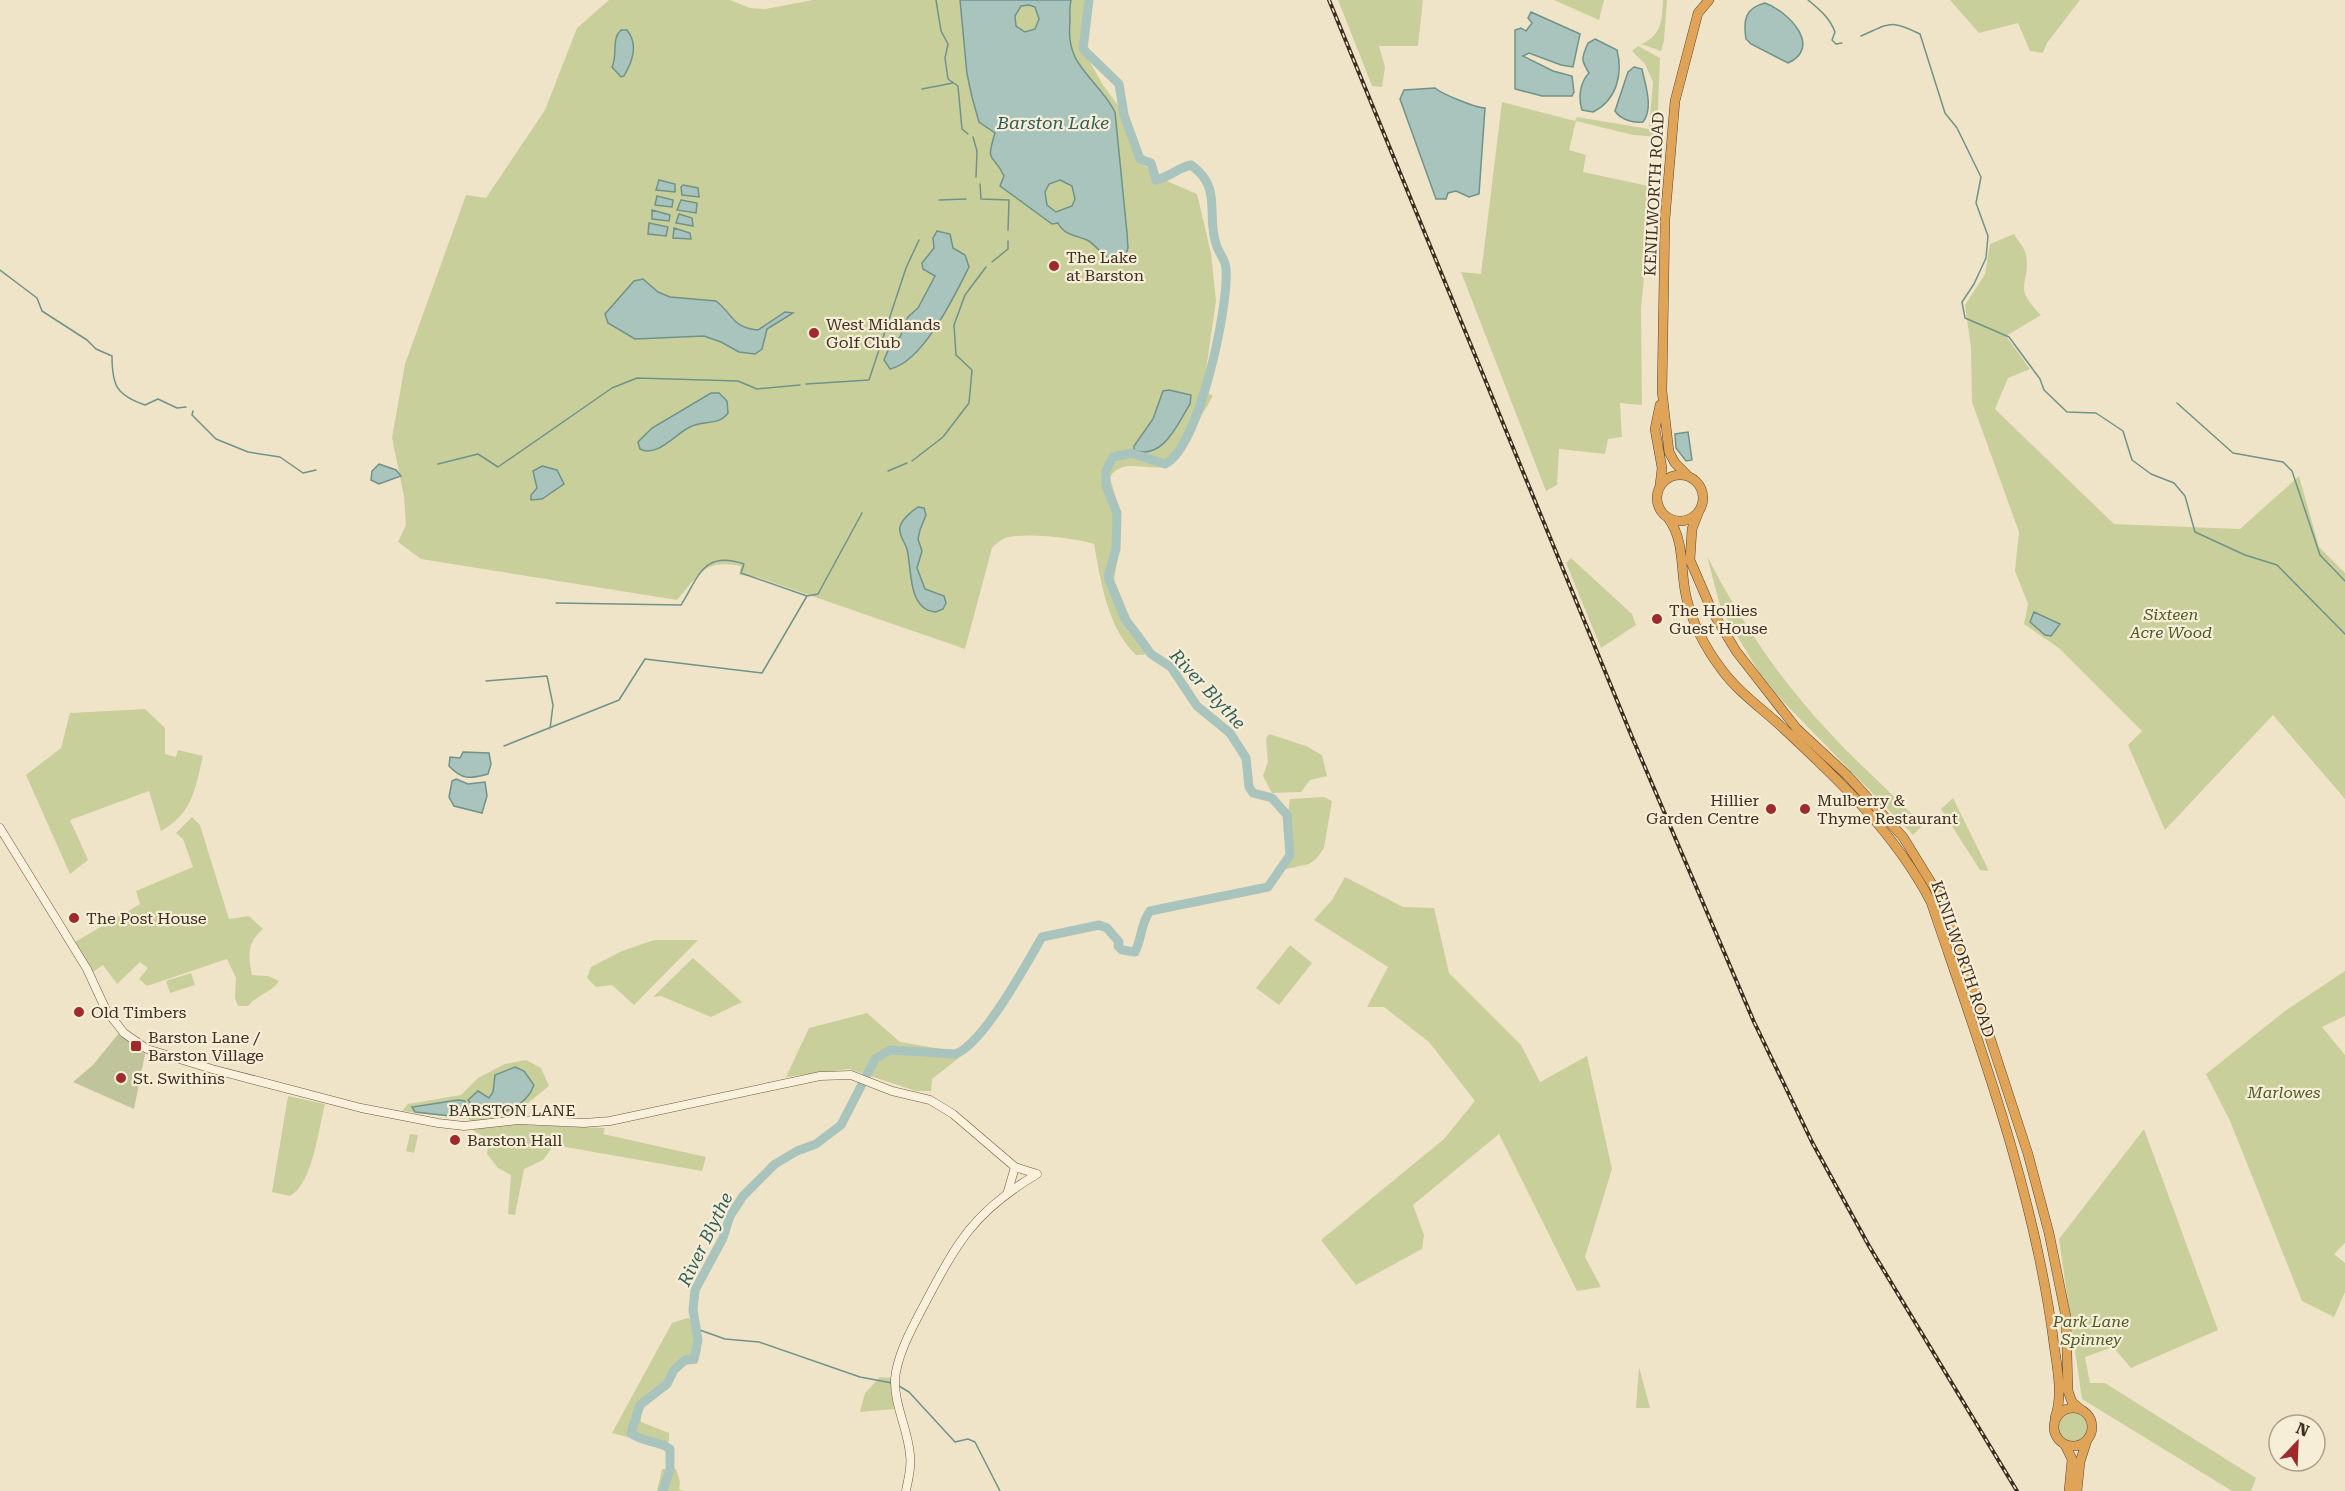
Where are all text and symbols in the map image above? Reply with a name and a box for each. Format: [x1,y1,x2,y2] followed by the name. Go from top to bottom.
[1640,111,1668,277] street label: KENILWORTH ROAD
[996,112,1109,133] water label: Barston Lake
[1066,248,1144,285] place label: The Lake at Barston
[1047,259,1061,273] marker: The Lake at Barston
[826,315,941,352] place label: West Midlands Golf Club
[807,326,821,340] marker: West Midlands Golf Club
[1669,601,1768,638] place label: The Hollies Guest House
[2129,605,2212,642] park label: Sixteen Acre Wood
[1650,612,1664,626] marker: The Hollies Guest House
[1165,644,1250,733] water label: River Blythe
[1646,791,1759,828] place label: Hillier Garden Centre
[1817,791,1958,828] place label: Mulberry & Thyme Restaurant
[1764,802,1778,816] marker: Hillier Garden Centre
[1798,802,1812,816] marker: Mulberry & Thyme Restaurant
[1927,878,1999,1040] street label: KENILWORTH ROAD
[86,909,207,928] place label: The Post House
[67,911,81,925] marker: The Post House
[91,1003,187,1022] place label: Old Timbers
[72,1005,86,1019] marker: Old Timbers
[148,1028,264,1065] place label: Barston Lane / Barston Village
[129,1039,143,1053] marker: Barston Lane / Barston Village
[133,1069,225,1088] place label: St. Swithins
[114,1071,128,1085] marker: St. Swithins
[2247,1083,2320,1102] park label: Marlowes
[449,1101,575,1120] street label: BARSTON LANE
[467,1131,562,1150] place label: Barston Hall
[448,1133,462,1147] marker: Barston Hall
[673,1189,737,1290] water label: River Blythe
[2052,1312,2129,1349] park label: Park Lane Spinney
[2267,1413,2327,1473] north arrow
[2293,1418,2312,1441] text: N

